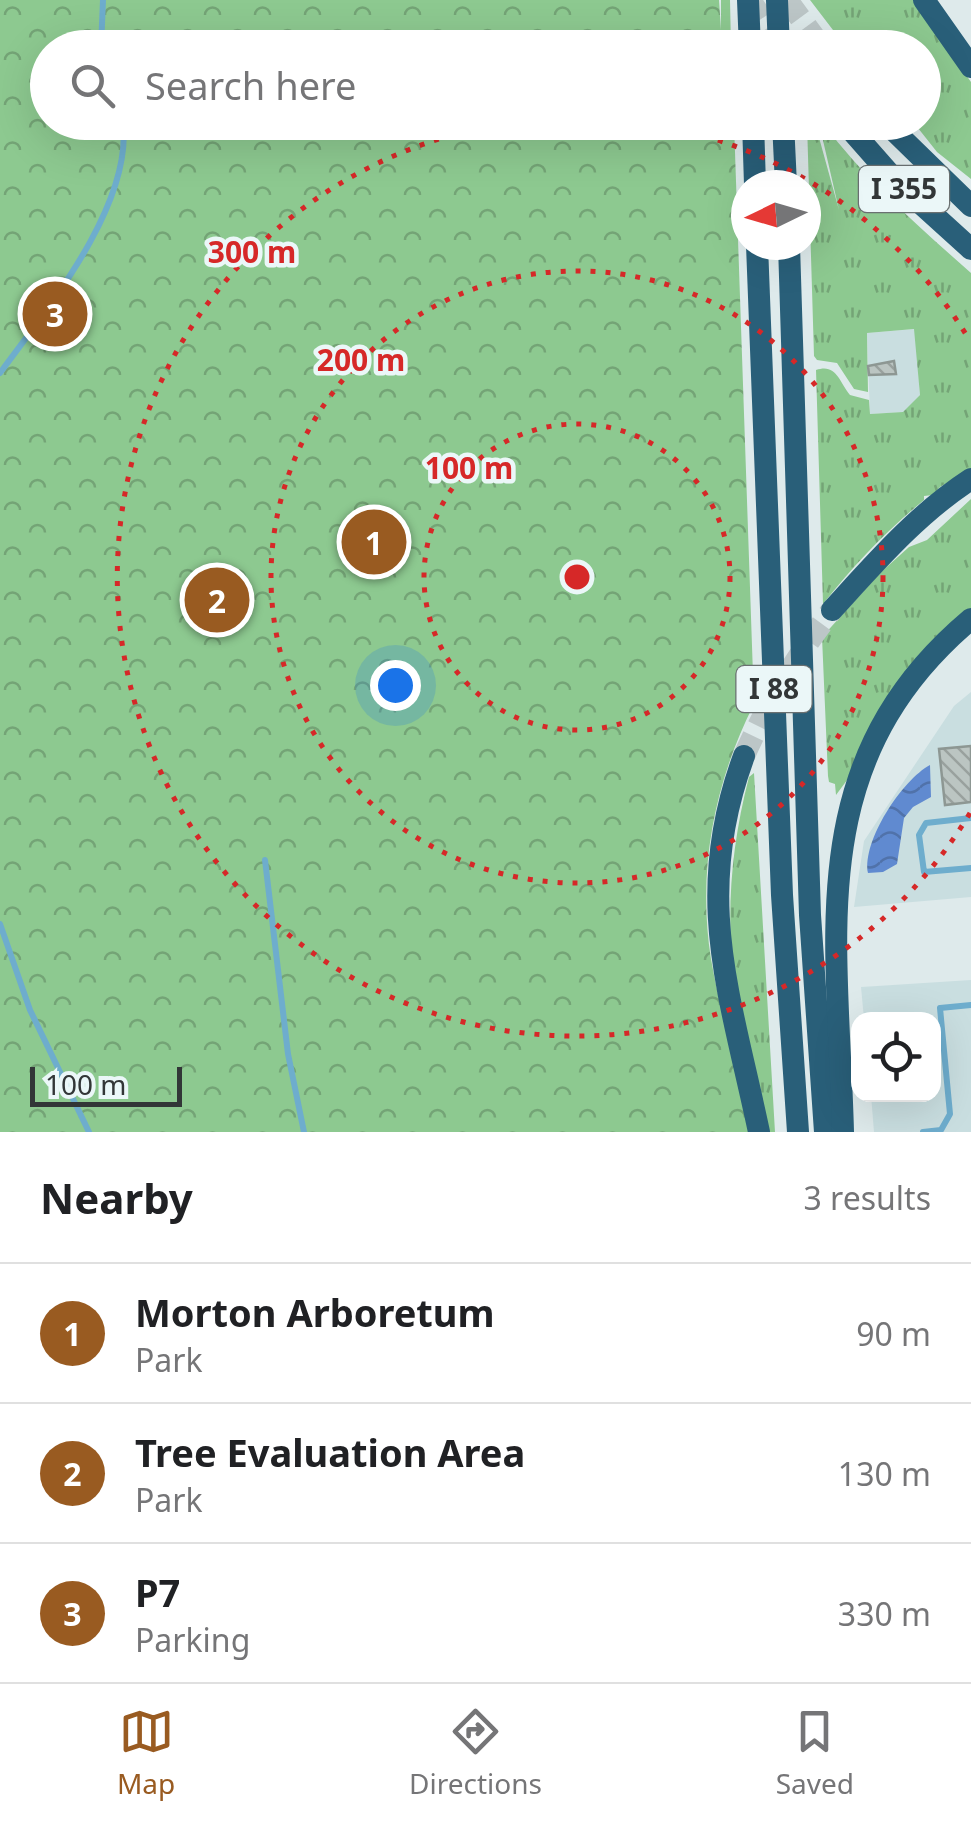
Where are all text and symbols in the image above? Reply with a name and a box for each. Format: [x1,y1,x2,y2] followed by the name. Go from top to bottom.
[30,30,941,140] search box
[65,58,120,113] icon: search
[145,59,356,111] text: Search here
[859,166,949,212] road number: I 355
[731,170,821,260] north arrow
[208,231,296,272] text: 300 m
[22,276,88,352] pin: 3
[317,339,405,380] text: 200 m
[425,447,513,488] text: 100 m
[342,504,406,580] pin: 1
[559,559,595,595] centre of rings
[184,562,250,638] pin: 2
[370,660,421,711] your location
[736,666,812,712] road number: I 88
[851,1012,941,1102] map controls
[851,1012,941,1102] button: locate
[30,1062,182,1106] scale bar
[45,1065,127,1103] text: 100 m
[40,1169,193,1226] text: Nearby
[804,1176,931,1219] text: 3 results
[135,1286,495,1338] text: Morton Arboretum
[63,1312,82,1355] text: 1
[856,1312,931,1355] text: 90 m
[135,1338,203,1381] text: Park
[135,1426,525,1478] text: Tree Evaluation Area
[63,1452,82,1495] text: 2
[838,1452,931,1495] text: 130 m
[135,1478,203,1521] text: Park
[135,1566,180,1618] text: P7
[63,1592,82,1635] text: 3
[838,1592,931,1635] text: 330 m
[135,1618,250,1661] text: Parking
[117,1704,175,1802] tab: Map
[409,1704,542,1802] tab: Directions
[776,1704,854,1802] tab: Saved

